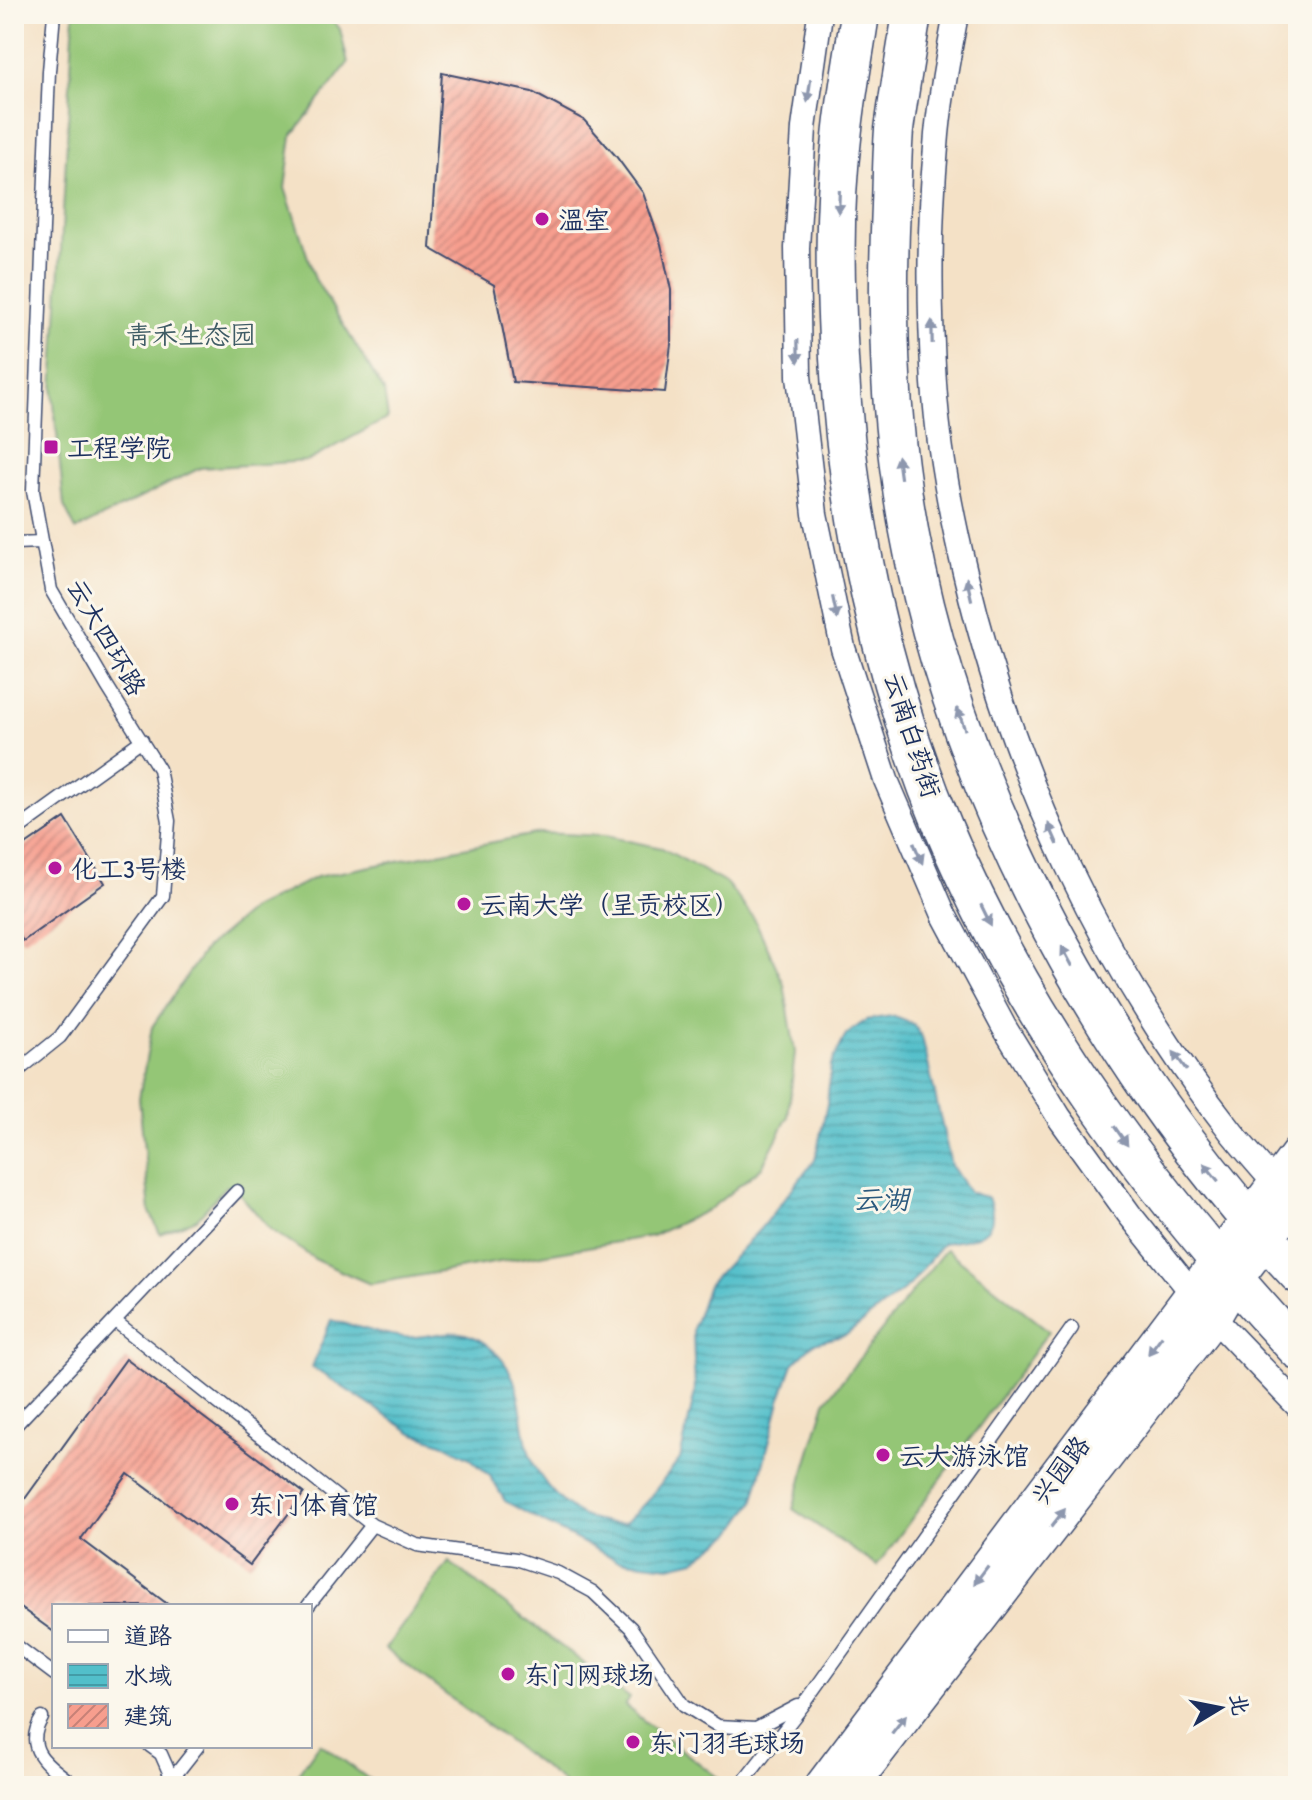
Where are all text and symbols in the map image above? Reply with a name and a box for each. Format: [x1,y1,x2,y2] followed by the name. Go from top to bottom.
[802,79,815,104] one-way arrow
[832,190,845,215] one-way arrow
[558,202,610,237] place label: 温室
[533,210,551,228] marker: 温室
[126,317,256,352] park label: 青禾生态园
[926,319,939,344] one-way arrow
[792,339,804,364] one-way arrow
[67,430,171,465] place label: 工程学院
[42,438,60,456] marker: 工程学院
[893,454,906,479] one-way arrow
[59,572,155,702] street label: 云大四环路
[962,576,975,601] one-way arrow
[829,595,842,620] one-way arrow
[876,668,950,802] street label: 云南白药街
[954,707,967,731] one-way arrow
[1047,822,1060,846] one-way arrow
[911,842,924,865] one-way arrow
[71,851,187,886] place label: 化工3号楼
[46,859,64,877] marker: 化工3号楼
[480,887,740,922] place label: 云南大学（呈贡校区）
[455,895,473,913] marker: 云南大学（呈贡校区）
[979,903,992,926] one-way arrow
[1060,945,1073,968] one-way arrow
[1173,1050,1188,1071] one-way arrow
[1113,1126,1128,1147] one-way arrow
[1203,1162,1220,1182] one-way arrow
[853,1180,912,1218] water label: 云湖
[1147,1335,1163,1355] one-way arrow
[1023,1428,1097,1512] street label: 兴园路
[899,1438,1029,1473] place label: 云大游泳馆
[874,1446,892,1464] marker: 云大游泳馆
[248,1487,378,1522] place label: 东门体育馆
[223,1495,241,1513] marker: 东门体育馆
[1049,1508,1066,1529] one-way arrow
[974,1565,990,1585] one-way arrow
[52,1604,312,1748] legend
[124,1619,172,1651] text: 道路
[524,1657,654,1692] place label: 东门网球场
[124,1659,172,1691] text: 水域
[499,1665,517,1683] marker: 东门网球场
[1180,1668,1260,1748] north arrow
[1223,1691,1256,1718] text: 北
[124,1699,172,1731] text: 建筑
[891,1714,907,1734] one-way arrow
[649,1725,805,1760] place label: 东门羽毛球场
[624,1733,642,1751] marker: 东门羽毛球场

